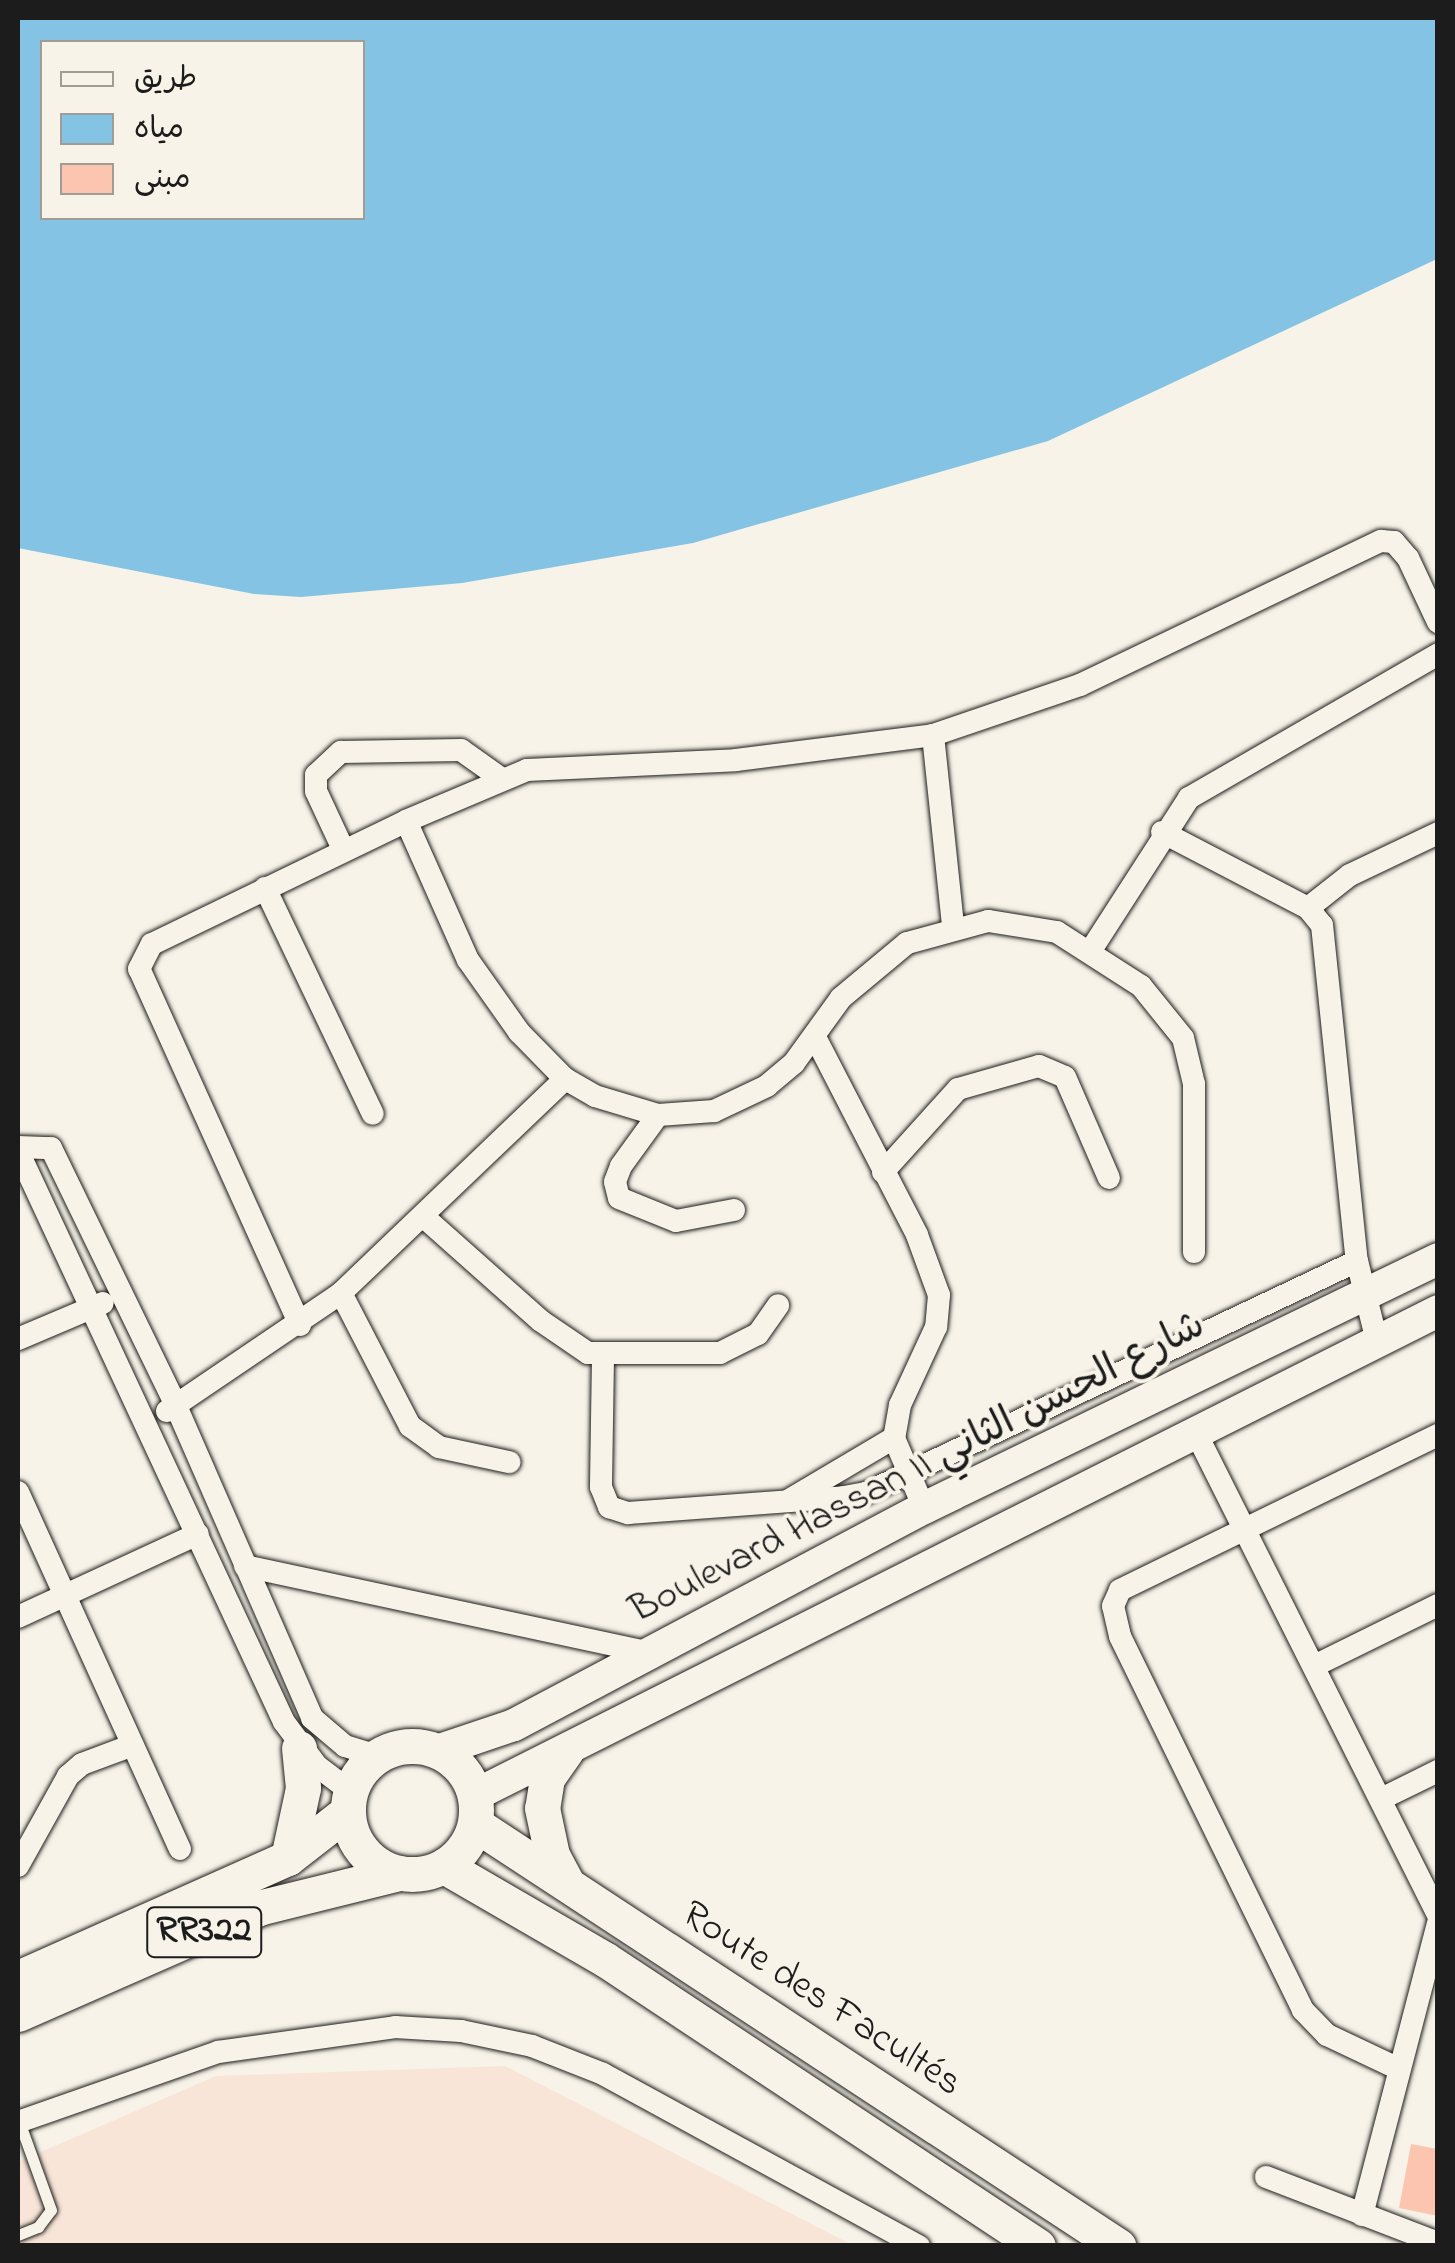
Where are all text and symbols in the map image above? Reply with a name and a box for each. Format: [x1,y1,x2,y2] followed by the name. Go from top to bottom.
[40,40,365,220] legend
[134,58,197,102] text: طريق
[134,108,184,152] text: مياه
[134,158,190,202] text: مبنى
[622,1303,1214,1635] street label: Boulevard Hassan II شارع الحسن الثاني
[672,1892,970,2108] street label: Route des Facultés
[144,1899,264,1965] road number: RR322

